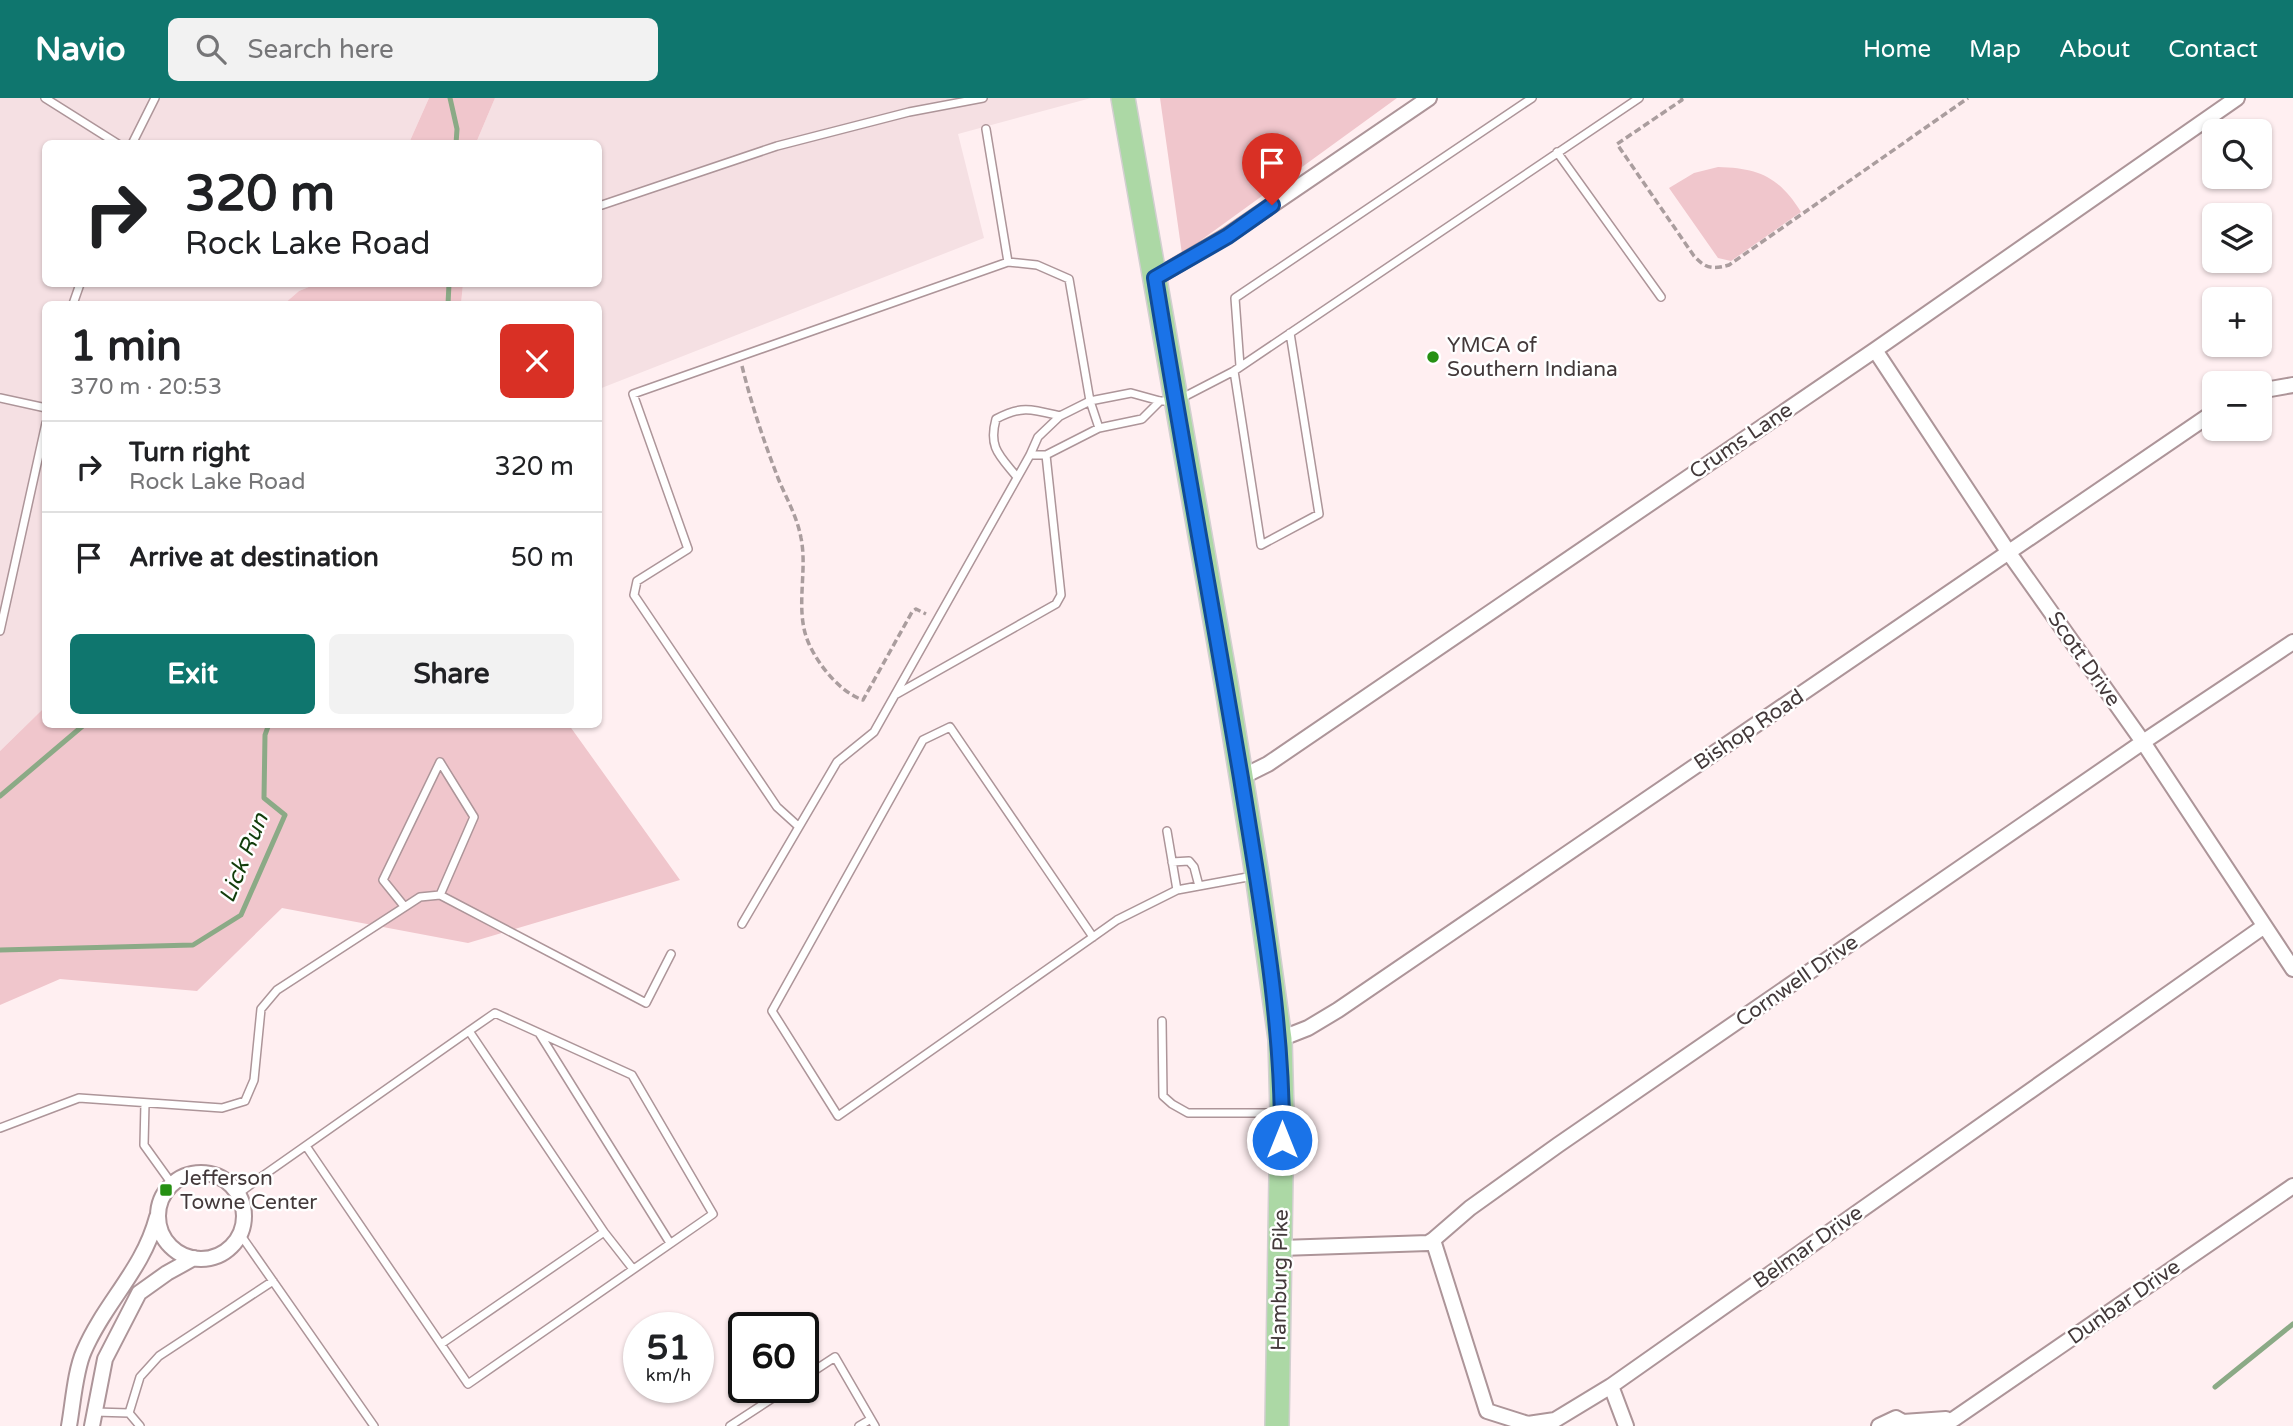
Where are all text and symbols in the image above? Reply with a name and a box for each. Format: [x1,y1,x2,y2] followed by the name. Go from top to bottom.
[168,18,658,81] search box
[35,30,126,69] text: Navio
[192,30,230,68] icon: search
[248,34,394,65] text: Search here
[1863,35,1931,64] text: Home
[1969,35,2021,64] text: Map
[2059,35,2130,64] text: About
[2168,35,2258,64] text: Contact
[2202,119,2272,441] map controls
[2202,119,2272,189] button: search
[1242,133,1302,205] pin
[1253,144,1291,182] icon: arrive
[185,165,335,224] text: 320 m
[70,168,161,259] icon: right
[2202,203,2272,273] button: layers
[185,225,430,263] text: Rock Lake Road
[2202,287,2272,357] button: +
[70,321,182,372] text: 1 min
[500,324,574,398] button: close
[1447,333,1618,382] place label: YMCA of Southern Indiana
[1425,349,1441,365] marker: YMCA of Southern Indiana
[2202,371,2272,441] button: −
[70,373,222,401] text: 370 m · 20:53
[1685,397,1797,485] street label: Crums Lane
[129,437,250,468] text: Turn right
[70,448,108,486] icon: right
[494,451,574,482] text: 320 m
[129,468,305,496] text: Rock Lake Road
[70,539,108,577] icon: arrive
[129,542,379,573] text: Arrive at destination
[511,542,574,573] text: 50 m
[2042,607,2126,711] street label: Scott Drive
[70,634,315,714] button: Exit
[329,634,574,714] button: Share
[1689,684,1809,776] street label: Bishop Road
[213,808,275,907] water label: Lick Run
[1731,929,1863,1032] street label: Cornwell Drive
[1245,1103,1319,1177] position arrow
[180,1166,317,1215] place label: Jefferson Towne Center
[158,1182,174,1198] marker: Jefferson Towne Center
[1748,1200,1868,1294] street label: Belmar Drive
[1266,1209,1294,1351] street label: Hamburg Pike
[2063,1254,2185,1350] street label: Dunbar Drive
[728,1312,819,1403] speed limit sign: 60
[647,1327,690,1369] text: 51
[646,1364,691,1386] text: km/h

